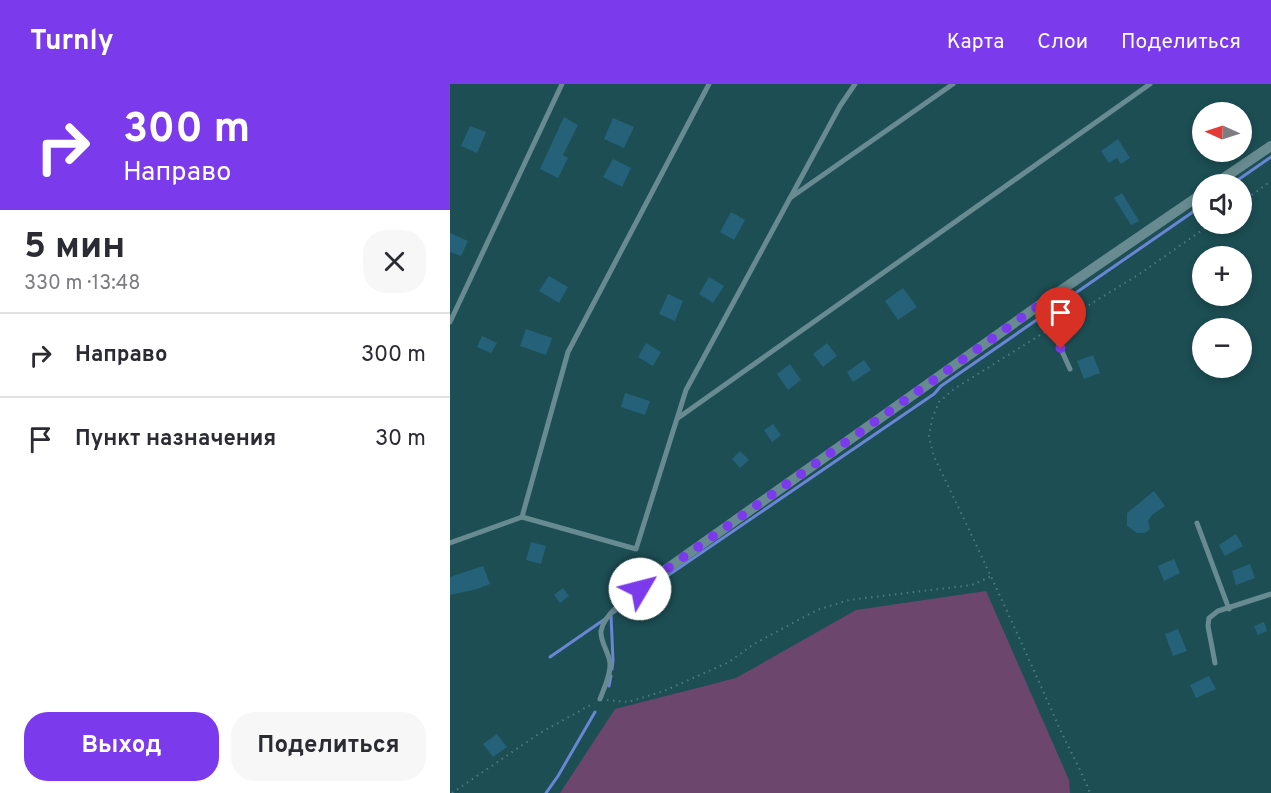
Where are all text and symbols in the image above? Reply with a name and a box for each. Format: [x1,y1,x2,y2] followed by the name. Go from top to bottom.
[30,24,114,60] text: Turnly
[947,29,1004,56] text: Карта
[1037,29,1088,56] text: Слои
[1121,29,1241,56] text: Поделиться
[1192,102,1252,162] north arrow
[1192,102,1252,378] map controls
[123,104,250,157] text: 300 m
[24,108,102,186] icon: right
[123,156,231,190] text: Направо
[1192,174,1252,234] button: sound
[24,225,125,271] text: 5 мин
[363,230,426,293] button: close
[1192,246,1252,306] button: +
[24,271,140,297] text: 330 m · 13:48
[1035,287,1086,349] pin
[1044,296,1077,329] icon: arrive
[1192,318,1252,378] button: −
[24,339,57,372] icon: right
[75,342,167,369] text: Направо
[361,342,426,369] text: 300 m
[24,423,57,456] icon: arrive
[75,426,276,453] text: Пункт назначения
[375,426,426,453] text: 30 m
[608,557,672,621] position arrow
[24,712,219,781] button: Выход
[231,712,426,781] button: Поделиться

